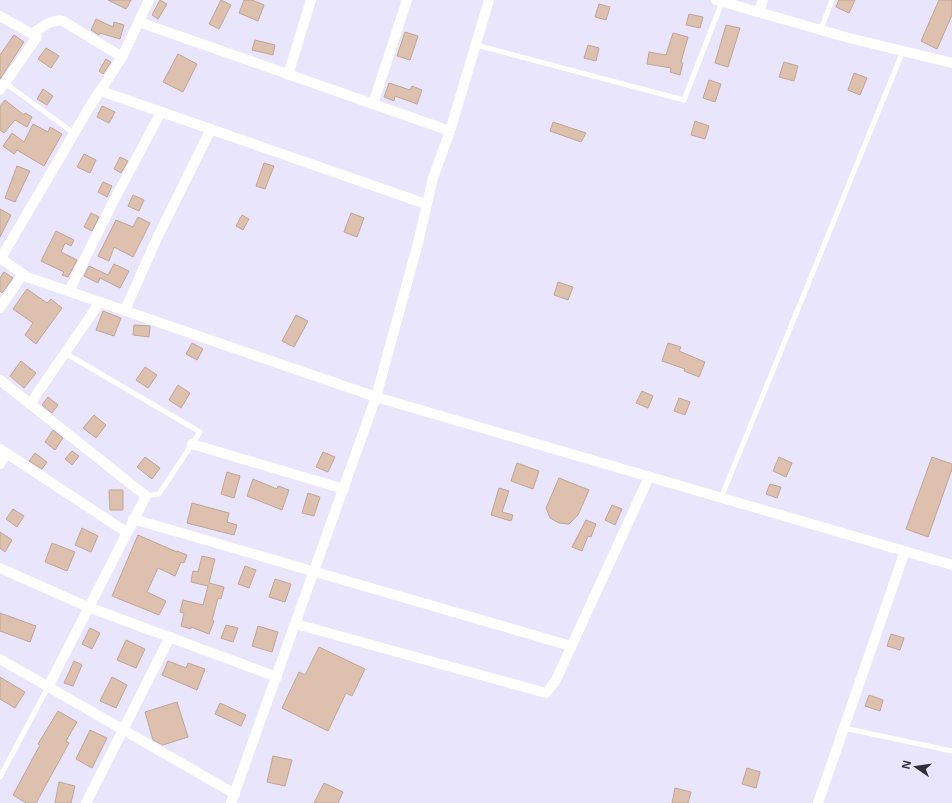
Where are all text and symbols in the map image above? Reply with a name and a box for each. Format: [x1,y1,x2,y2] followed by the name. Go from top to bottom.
[896,747,936,787] north arrow
[897,759,914,771] text: N

